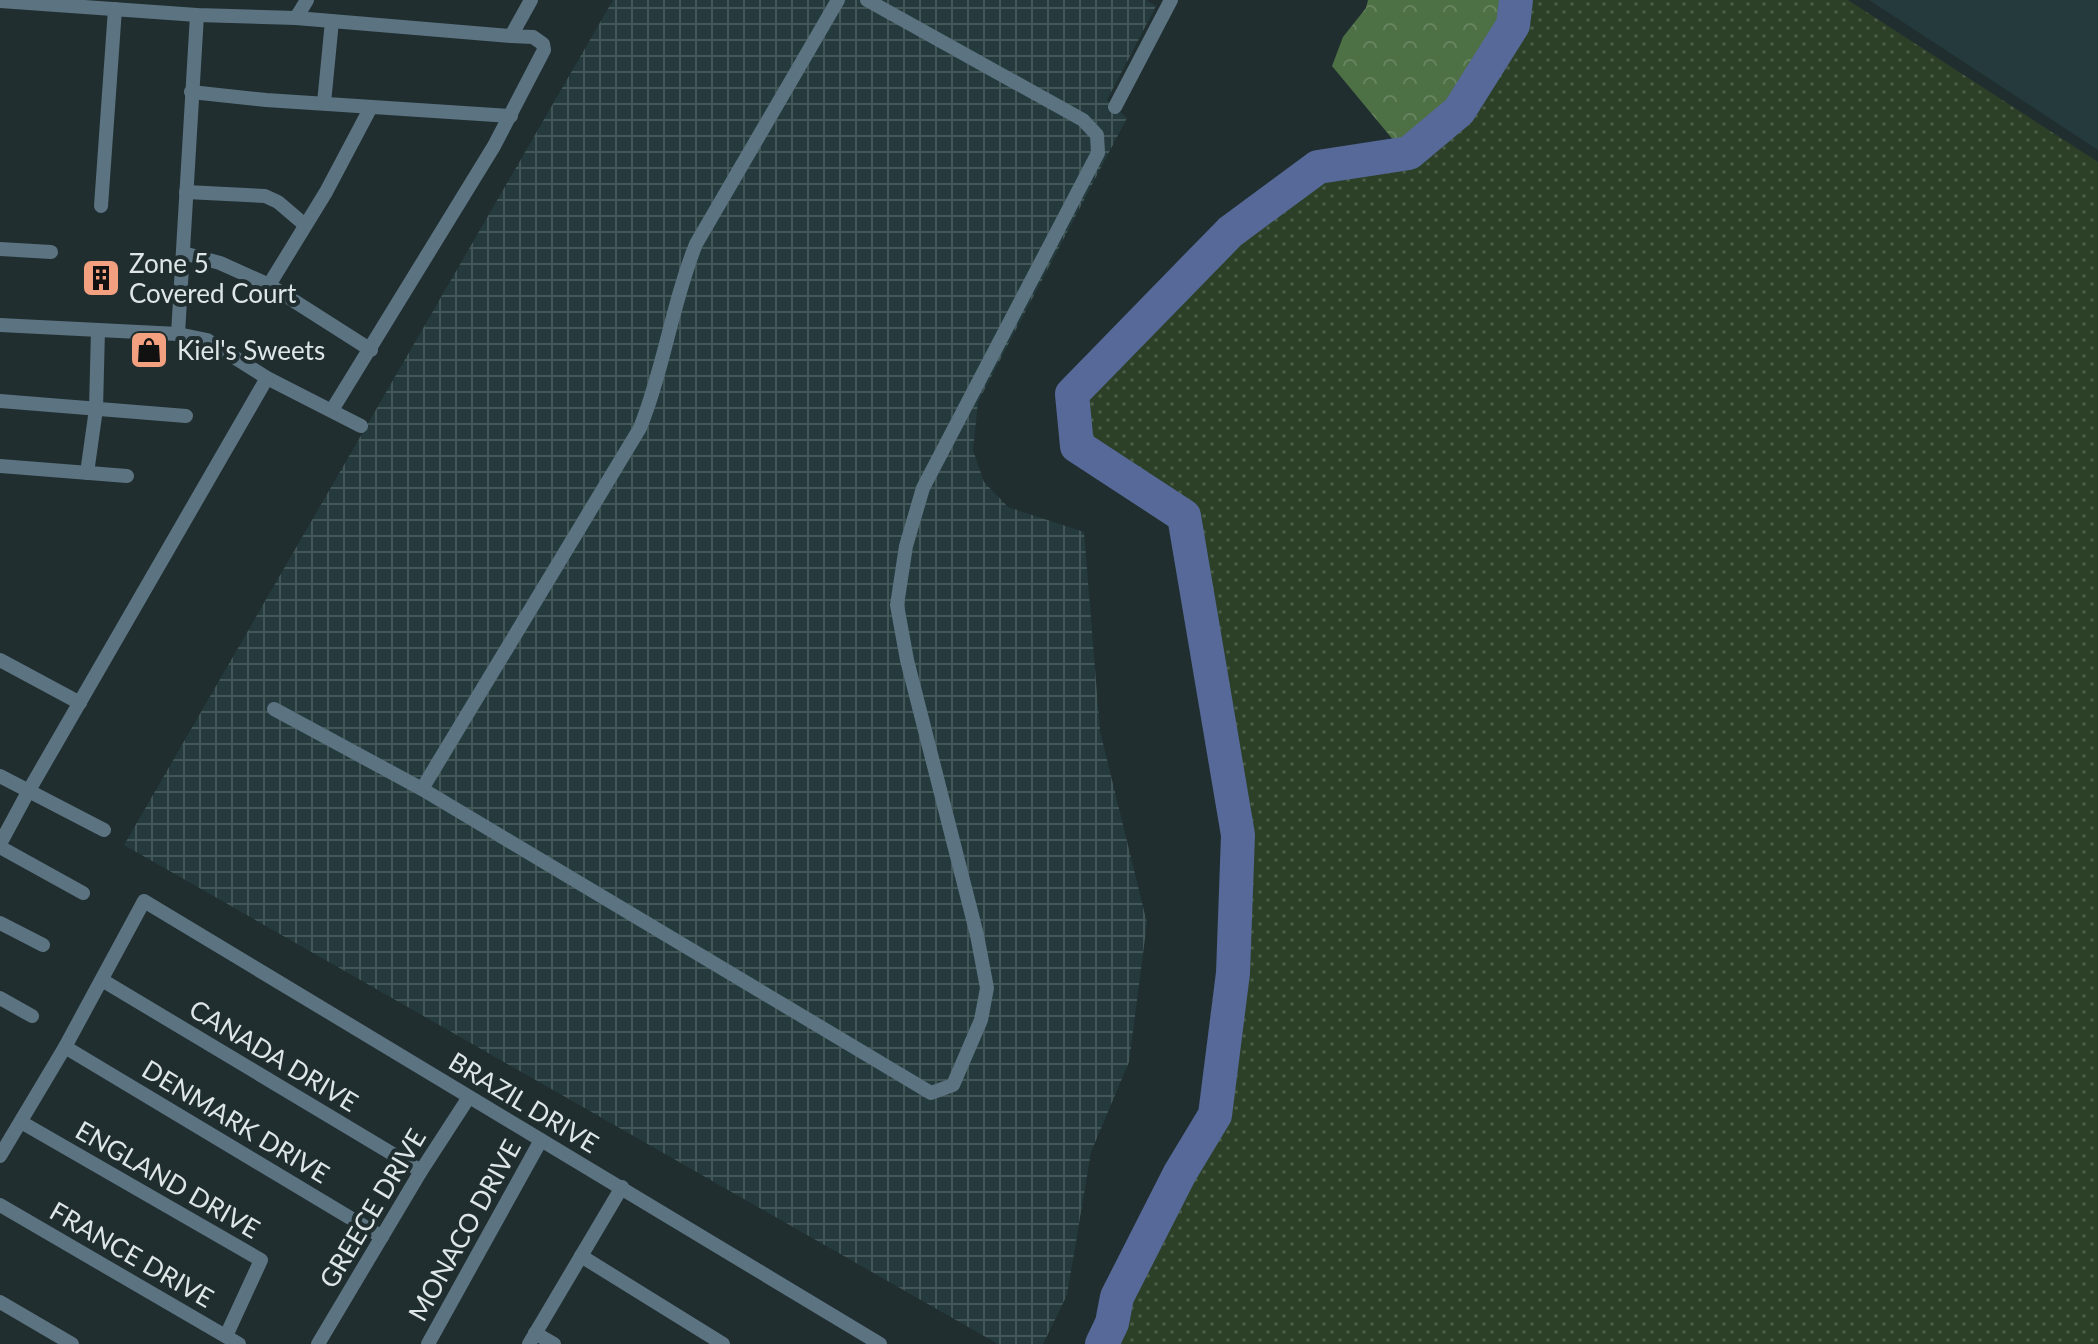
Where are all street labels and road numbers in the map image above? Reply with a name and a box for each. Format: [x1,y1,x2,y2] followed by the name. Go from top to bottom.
[184,992,364,1118] street label: CANADA DRIVE
[443,1045,605,1159] street label: BRAZIL DRIVE
[137,1053,335,1189] street label: DENMARK DRIVE
[70,1113,266,1245] street label: ENGLAND DRIVE
[312,1123,432,1293] street label: GREECE DRIVE
[401,1134,527,1326] street label: MONACO DRIVE
[45,1194,219,1314] street label: FRANCE DRIVE

